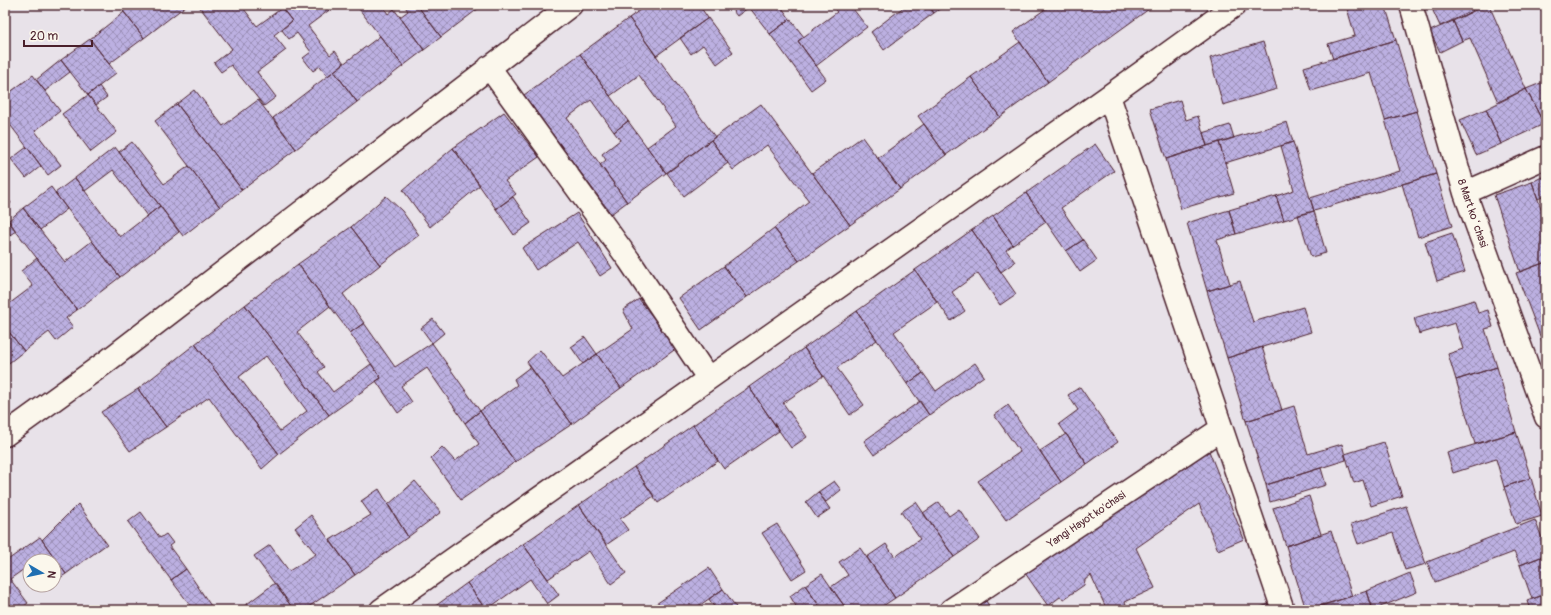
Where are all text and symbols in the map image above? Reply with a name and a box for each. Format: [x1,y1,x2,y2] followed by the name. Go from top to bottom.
[24,22,92,48] scale bar
[30,29,59,44] text: 20 m
[1455,177,1490,249] street label: 8 Mart koʻchasi
[1044,488,1128,551] street label: Yangi Hayot ko'chasi
[22,553,62,593] north arrow
[44,570,58,580] text: N

